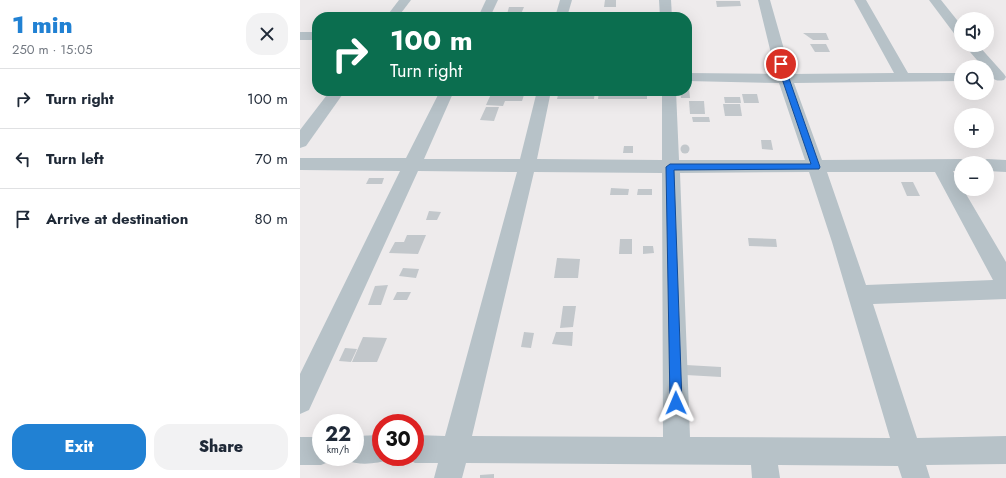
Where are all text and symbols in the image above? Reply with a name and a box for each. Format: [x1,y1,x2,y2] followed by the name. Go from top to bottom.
[12,7,73,42] text: 1 min
[954,12,994,196] map controls
[954,12,994,52] button: sound
[246,13,288,55] button: close
[390,20,473,61] text: 100 m
[324,28,376,80] icon: right
[12,40,92,59] text: 250 m · 15:05
[764,47,798,81] pin
[770,53,792,75] icon: arrive
[390,58,462,84] text: Turn right
[954,60,994,100] button: search
[12,88,34,110] icon: right
[46,88,114,110] text: Turn right
[247,88,288,110] text: 100 m
[954,108,994,148] button: +
[12,148,34,170] icon: left
[46,148,104,170] text: Turn left
[255,148,288,170] text: 70 m
[954,156,994,196] button: −
[12,208,34,230] icon: arrive
[46,208,188,230] text: Arrive at destination
[255,208,288,230] text: 80 m
[655,382,697,424] position arrow
[372,414,424,466] speed limit sign: 30
[325,420,351,449] text: 22
[12,424,146,470] button: Exit
[154,424,288,470] button: Share
[327,442,349,457] text: km/h

